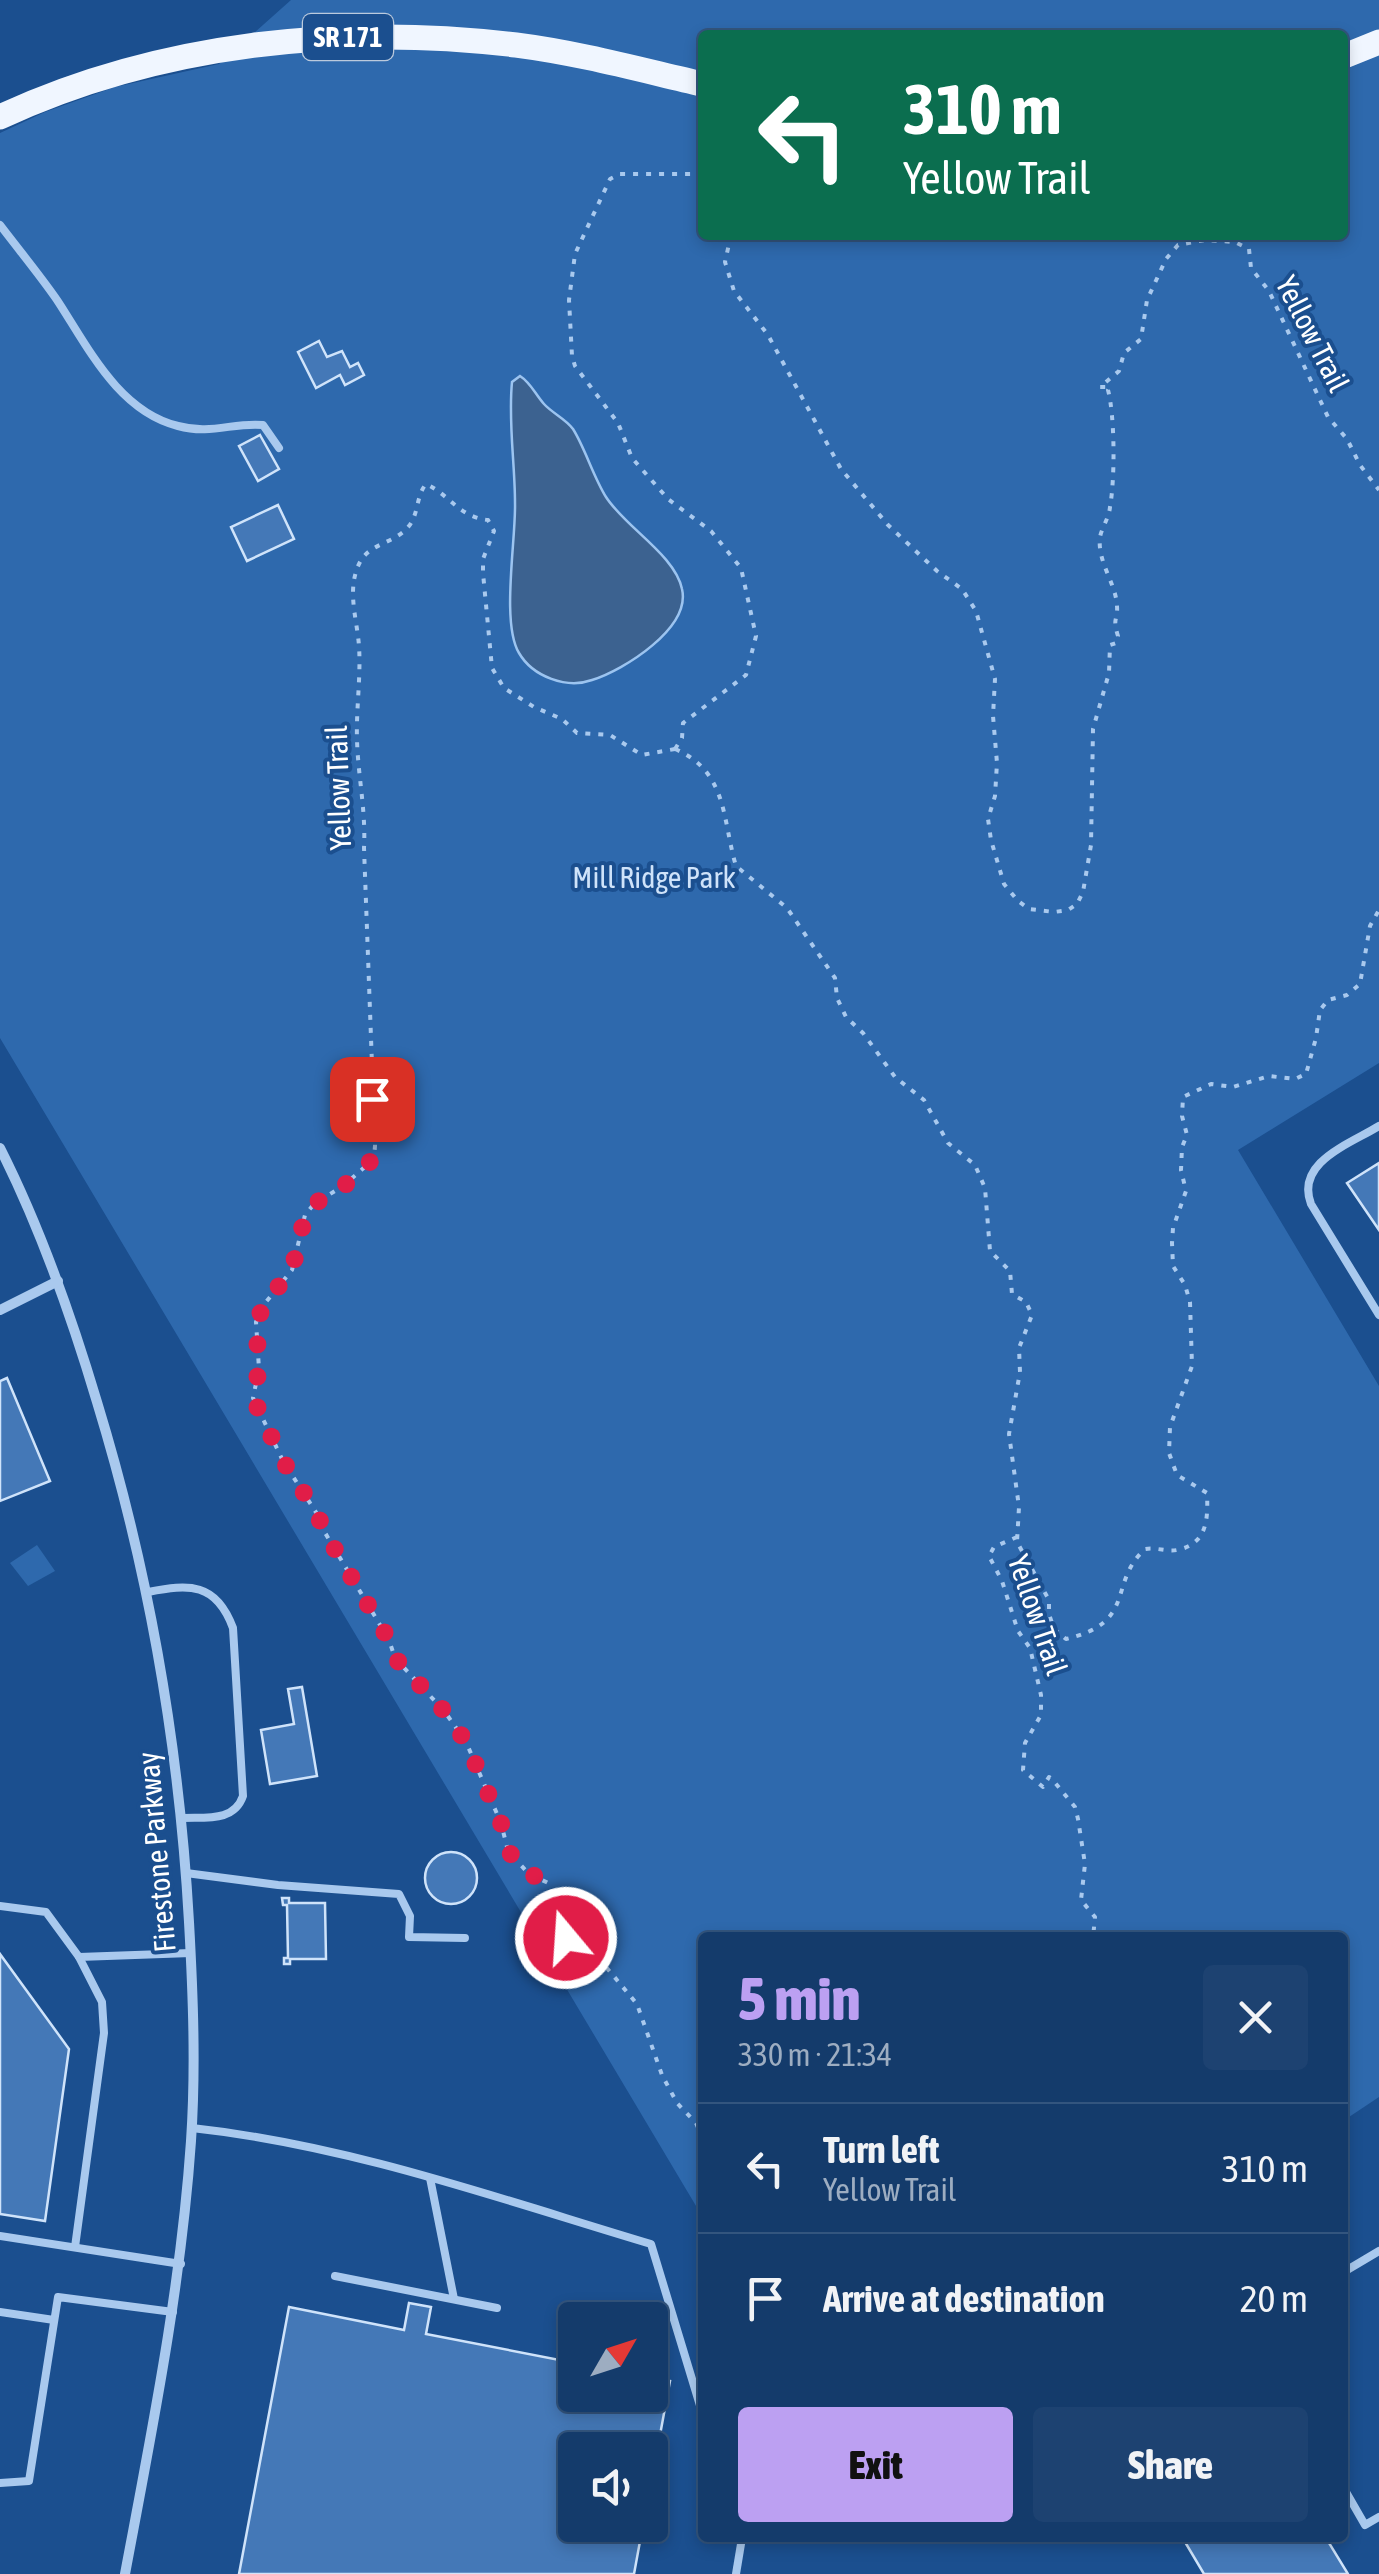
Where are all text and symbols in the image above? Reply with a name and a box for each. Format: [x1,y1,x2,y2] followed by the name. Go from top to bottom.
[303,14,393,60] road number: SR 171
[903,69,1062,149] text: 310 m
[738,70,868,200] icon: left
[903,152,1091,204] text: Yellow Trail
[1269,270,1356,397] street label: Yellow Trail
[319,725,357,851] street label: Yellow Trail
[572,860,736,894] park label: Mill Ridge Park
[330,1057,415,1142] pin
[345,1072,400,1127] icon: arrive
[1002,1550,1074,1679] street label: Yellow Trail
[130,1751,182,1954] street label: Firestone Parkway
[514,1886,618,1990] position arrow
[738,1964,861,2033] text: 5 min
[1203,1965,1308,2070] button: close
[738,2036,892,2073] text: 330 m · 21:34
[823,2128,939,2171] text: Turn left
[738,2141,793,2196] icon: left
[1222,2147,1308,2190] text: 310 m
[823,2171,956,2208] text: Yellow Trail
[738,2271,793,2326] icon: arrive
[823,2277,1105,2320] text: Arrive at destination
[1240,2277,1308,2320] text: 20 m
[558,2302,668,2412] north arrow
[558,2302,668,2542] map controls
[738,2407,1013,2522] button: Exit
[1033,2407,1308,2522] button: Share
[558,2432,668,2542] button: sound

